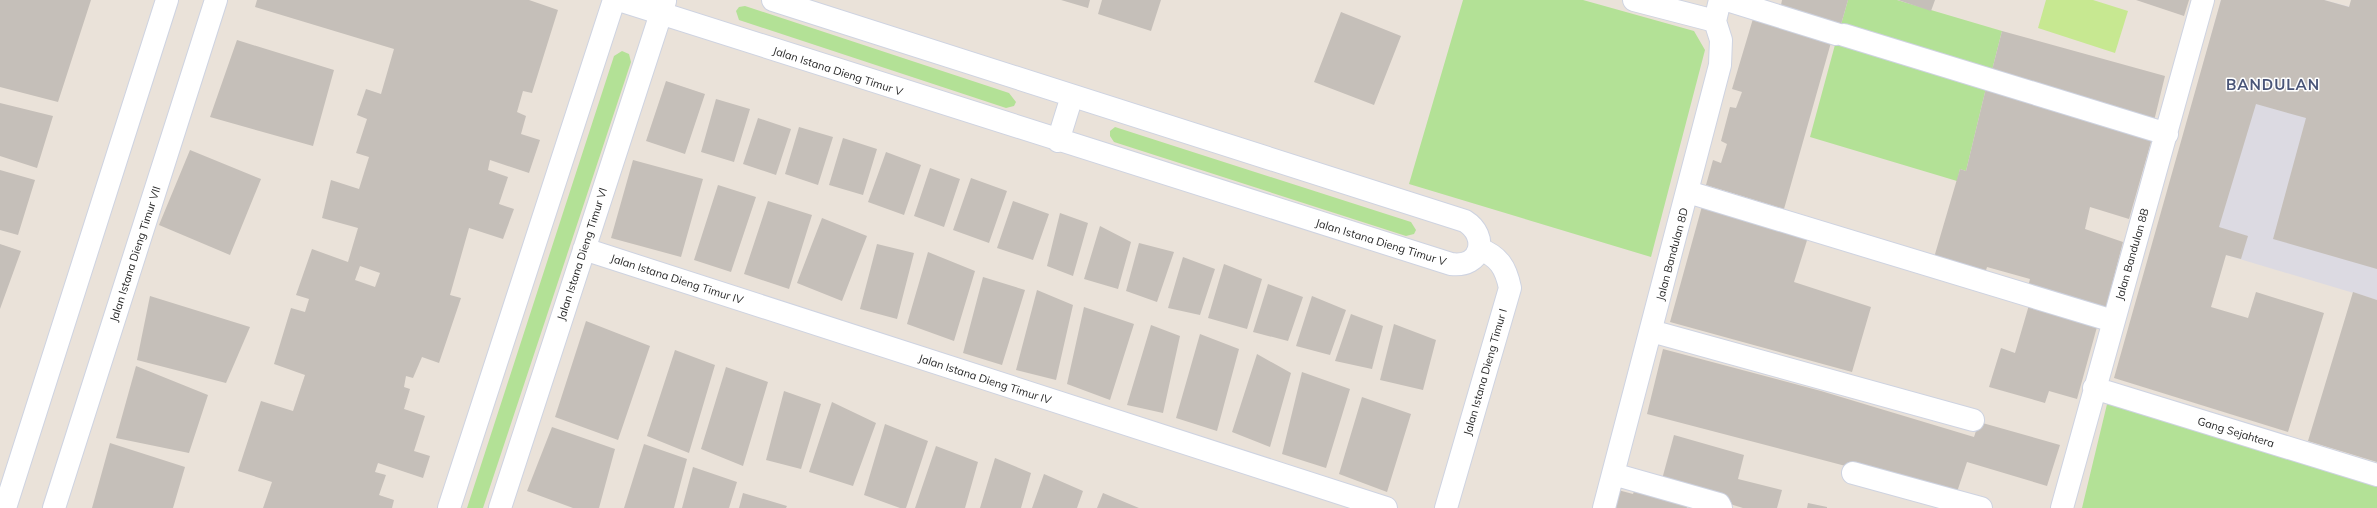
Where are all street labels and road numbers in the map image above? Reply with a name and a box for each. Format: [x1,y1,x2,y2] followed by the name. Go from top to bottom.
[771,43,905,99] street label: Jalan Istana Dieng Timur V
[106,184,164,324] street label: Jalan Istana Dieng Timur VII
[554,186,610,322] street label: Jalan Istana Dieng Timur VI
[1653,206,1691,302] street label: Jalan Bandulan 8D
[2112,206,2152,302] street label: Jalan Bandulan 8B
[1314,215,1448,269] street label: Jalan Istana Dieng Timur V
[609,251,745,307] street label: Jalan Istana Dieng Timur IV
[1460,307,1510,437] street label: Jalan Istana Dieng Timur I
[917,351,1053,407] street label: Jalan Istana Dieng Timur IV
[2196,414,2276,450] street label: Gang Sejahtera

